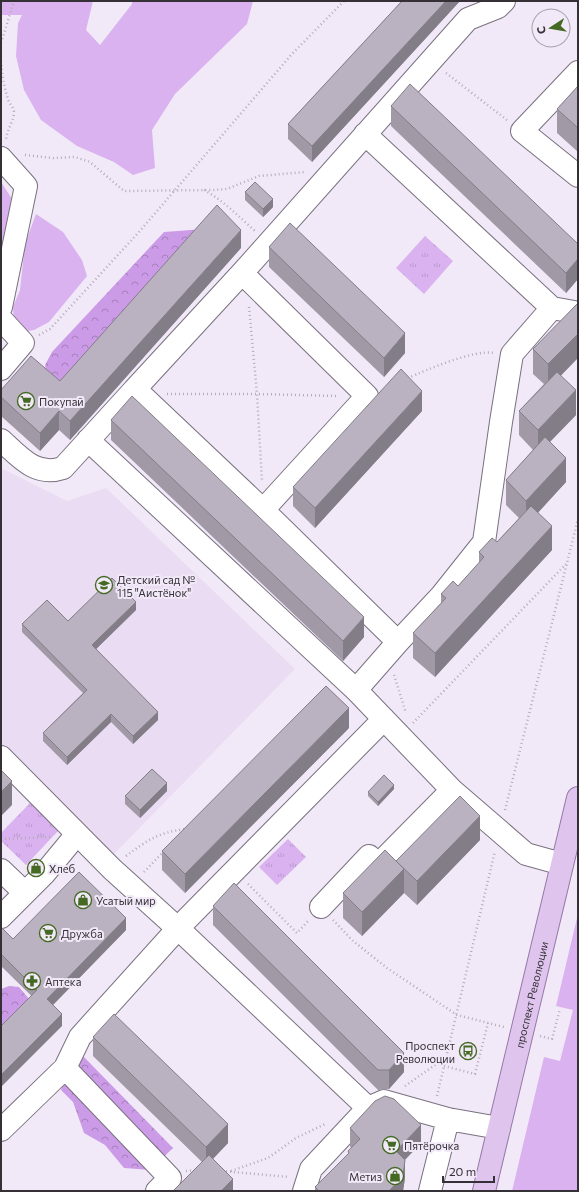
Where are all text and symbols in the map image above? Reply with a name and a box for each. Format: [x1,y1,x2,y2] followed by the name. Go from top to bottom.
[531,8,571,48] north arrow
[533,25,548,35] text: С
[16,391,36,411] supermarket icon: Покупай
[39,395,84,408] place label: Покупай
[117,573,195,599] place label: Детский сад № 115 "Аистёнок"
[94,575,114,595] school or university icon: Детский сад № 115 "Аистёнок"
[26,858,46,878] shop icon: Хлеб
[49,862,76,875] place label: Хлеб
[73,890,93,910] shop icon: Усатый мир
[96,894,156,907] place label: Усатый мир
[38,923,58,943] supermarket icon: Дружба
[61,927,103,940] place label: Дружба
[512,940,550,1049] street label: проспект Революции
[22,971,42,991] pharmacy icon: Аптека
[45,975,81,988] place label: Аптека
[396,1039,455,1065] place label: Проспект Революции
[458,1041,478,1061] bus stop icon: Проспект Революции
[381,1135,401,1155] supermarket icon: Пятёрочка
[404,1139,459,1152] place label: Пятёрочка
[443,1158,494,1184] scale bar
[449,1164,476,1178] text: 20 m
[385,1166,405,1186] shop icon: Метиз
[349,1170,382,1183] place label: Метиз

